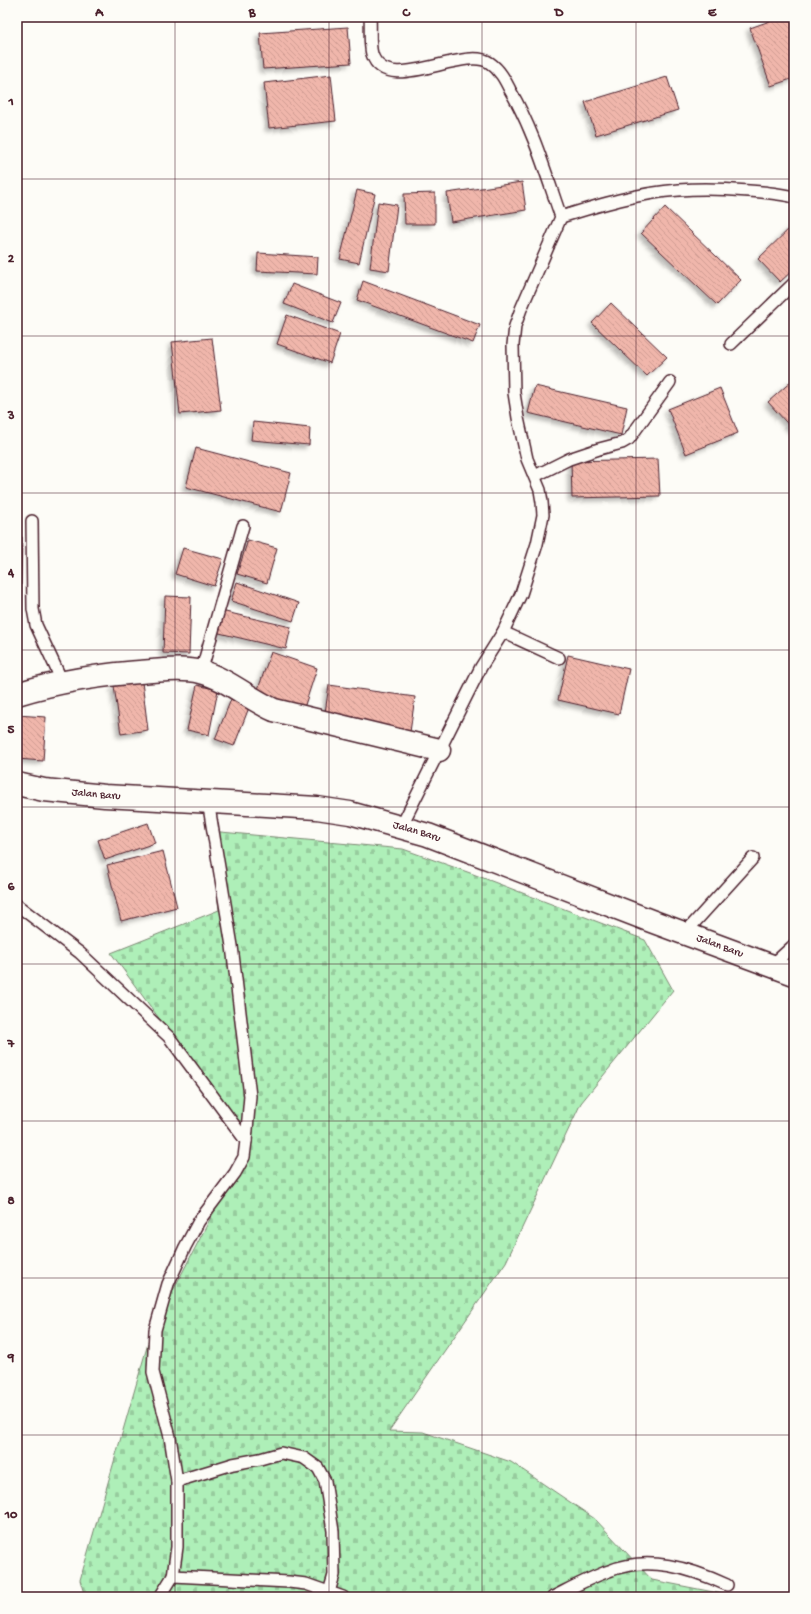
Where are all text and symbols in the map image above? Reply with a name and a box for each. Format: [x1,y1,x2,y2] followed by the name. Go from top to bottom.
[94,6,104,21] text: A
[248,6,257,21] text: B
[401,6,411,21] text: C
[554,6,564,21] text: D
[708,6,717,21] text: E
[7,95,14,110] text: 1
[8,252,15,267] text: 2
[7,409,15,424] text: 3
[7,566,15,581] text: 4
[8,723,15,738] text: 5
[71,787,121,803] street label: Jalan Baru
[391,819,442,845] street label: Jalan Baru
[8,880,15,895] text: 6
[695,932,745,961] street label: Jalan Baru
[7,1037,16,1052] text: 7
[7,1194,15,1209] text: 8
[7,1351,15,1366] text: 9
[4,1508,18,1523] text: 10

